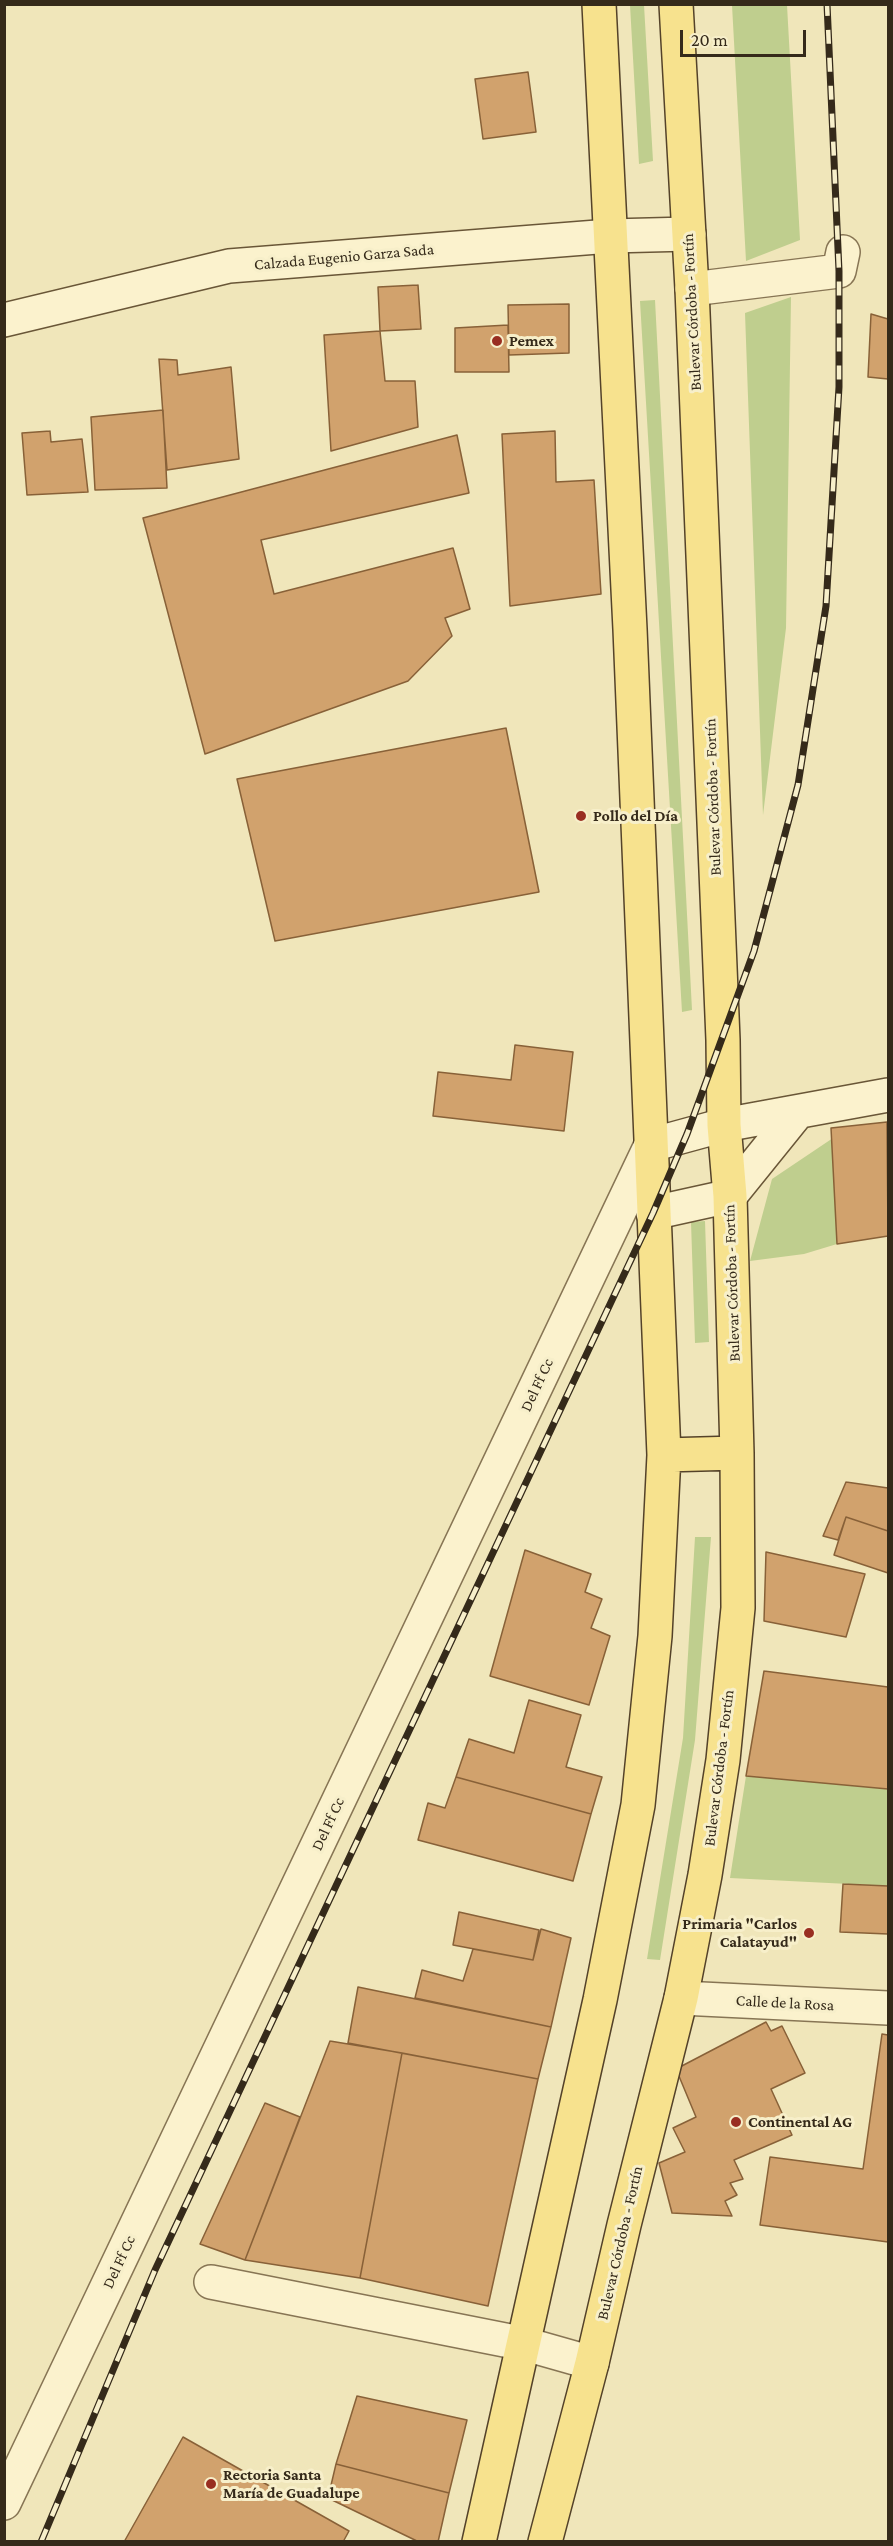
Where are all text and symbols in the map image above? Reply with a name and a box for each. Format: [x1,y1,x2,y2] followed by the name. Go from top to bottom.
[683,18,809,56] scale bar
[691,30,728,50] text: 20 m
[678,233,706,391] street label: Bulevar Córdoba - Fortín
[253,240,435,274] street label: Calzada Eugenio Garza Sada
[509,331,554,351] place label: Pemex
[490,334,504,348] marker: Pemex
[701,718,725,876] street label: Bulevar Córdoba - Fortín
[593,806,678,826] place label: Pollo del Día
[574,809,588,823] marker: Pollo del Día
[720,1204,744,1362] street label: Bulevar Córdoba - Fortín
[516,1355,558,1415] street label: Del Ff Cc
[700,1689,738,1847] street label: Bulevar Córdoba - Fortín
[307,1794,349,1854] street label: Del Ff Cc
[682,1914,797,1952] place label: Primaria "Carlos Calatayud"
[802,1926,816,1940] marker: Primaria "Carlos Calatayud"
[735,1991,835,2015] street label: Calle de la Rosa
[748,2112,852,2132] place label: Continental AG
[729,2115,743,2129] marker: Continental AG
[593,2164,647,2322] street label: Bulevar Córdoba - Fortín
[98,2232,140,2292] street label: Del Ff Cc
[223,2465,360,2503] place label: Rectoria Santa María de Guadalupe
[204,2477,218,2491] marker: Rectoria Santa María de Guadalupe

